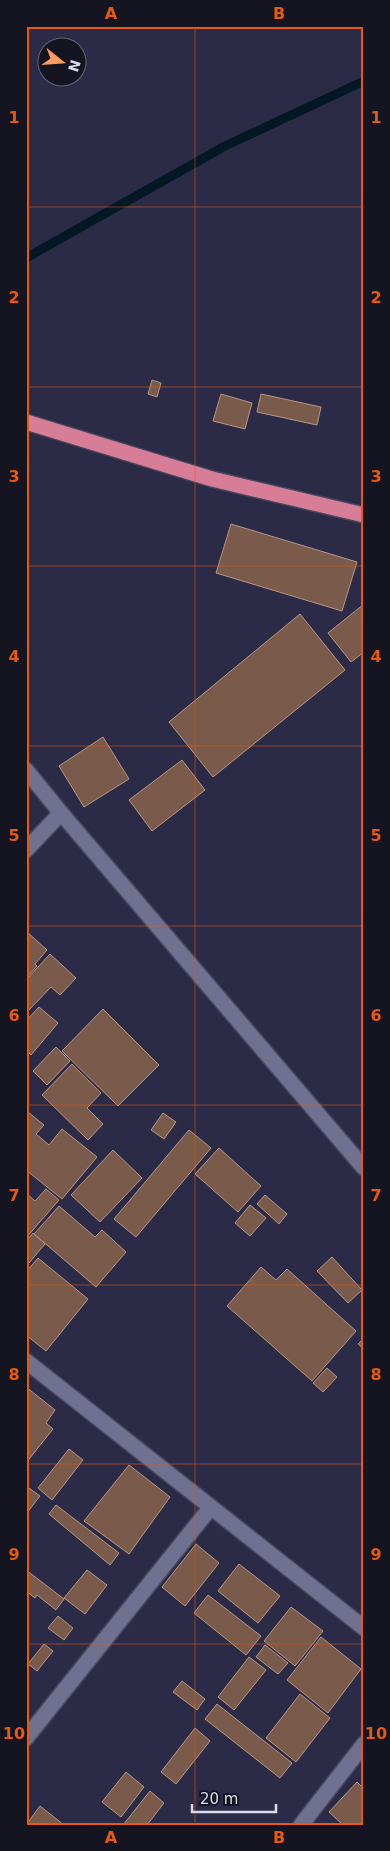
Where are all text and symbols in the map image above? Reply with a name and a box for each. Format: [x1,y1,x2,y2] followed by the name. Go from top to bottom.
[105,4,118,23] text: A
[273,4,285,23] text: B
[38,38,88,88] north arrow
[65,58,84,74] text: N
[8,108,20,127] text: 1
[370,108,382,127] text: 1
[8,288,20,307] text: 2
[370,288,382,307] text: 2
[8,467,20,486] text: 3
[370,467,382,486] text: 3
[8,647,20,666] text: 4
[370,647,382,666] text: 4
[8,826,20,845] text: 5
[370,826,382,845] text: 5
[8,1006,20,1025] text: 6
[370,1006,382,1025] text: 6
[8,1186,20,1205] text: 7
[370,1186,382,1205] text: 7
[8,1365,20,1384] text: 8
[370,1365,382,1384] text: 8
[8,1545,20,1564] text: 9
[370,1545,382,1564] text: 9
[3,1724,25,1743] text: 10
[365,1724,387,1743] text: 10
[192,1781,276,1813] scale bar
[200,1790,238,1808] text: 20 m
[105,1828,118,1847] text: A
[273,1828,285,1847] text: B

